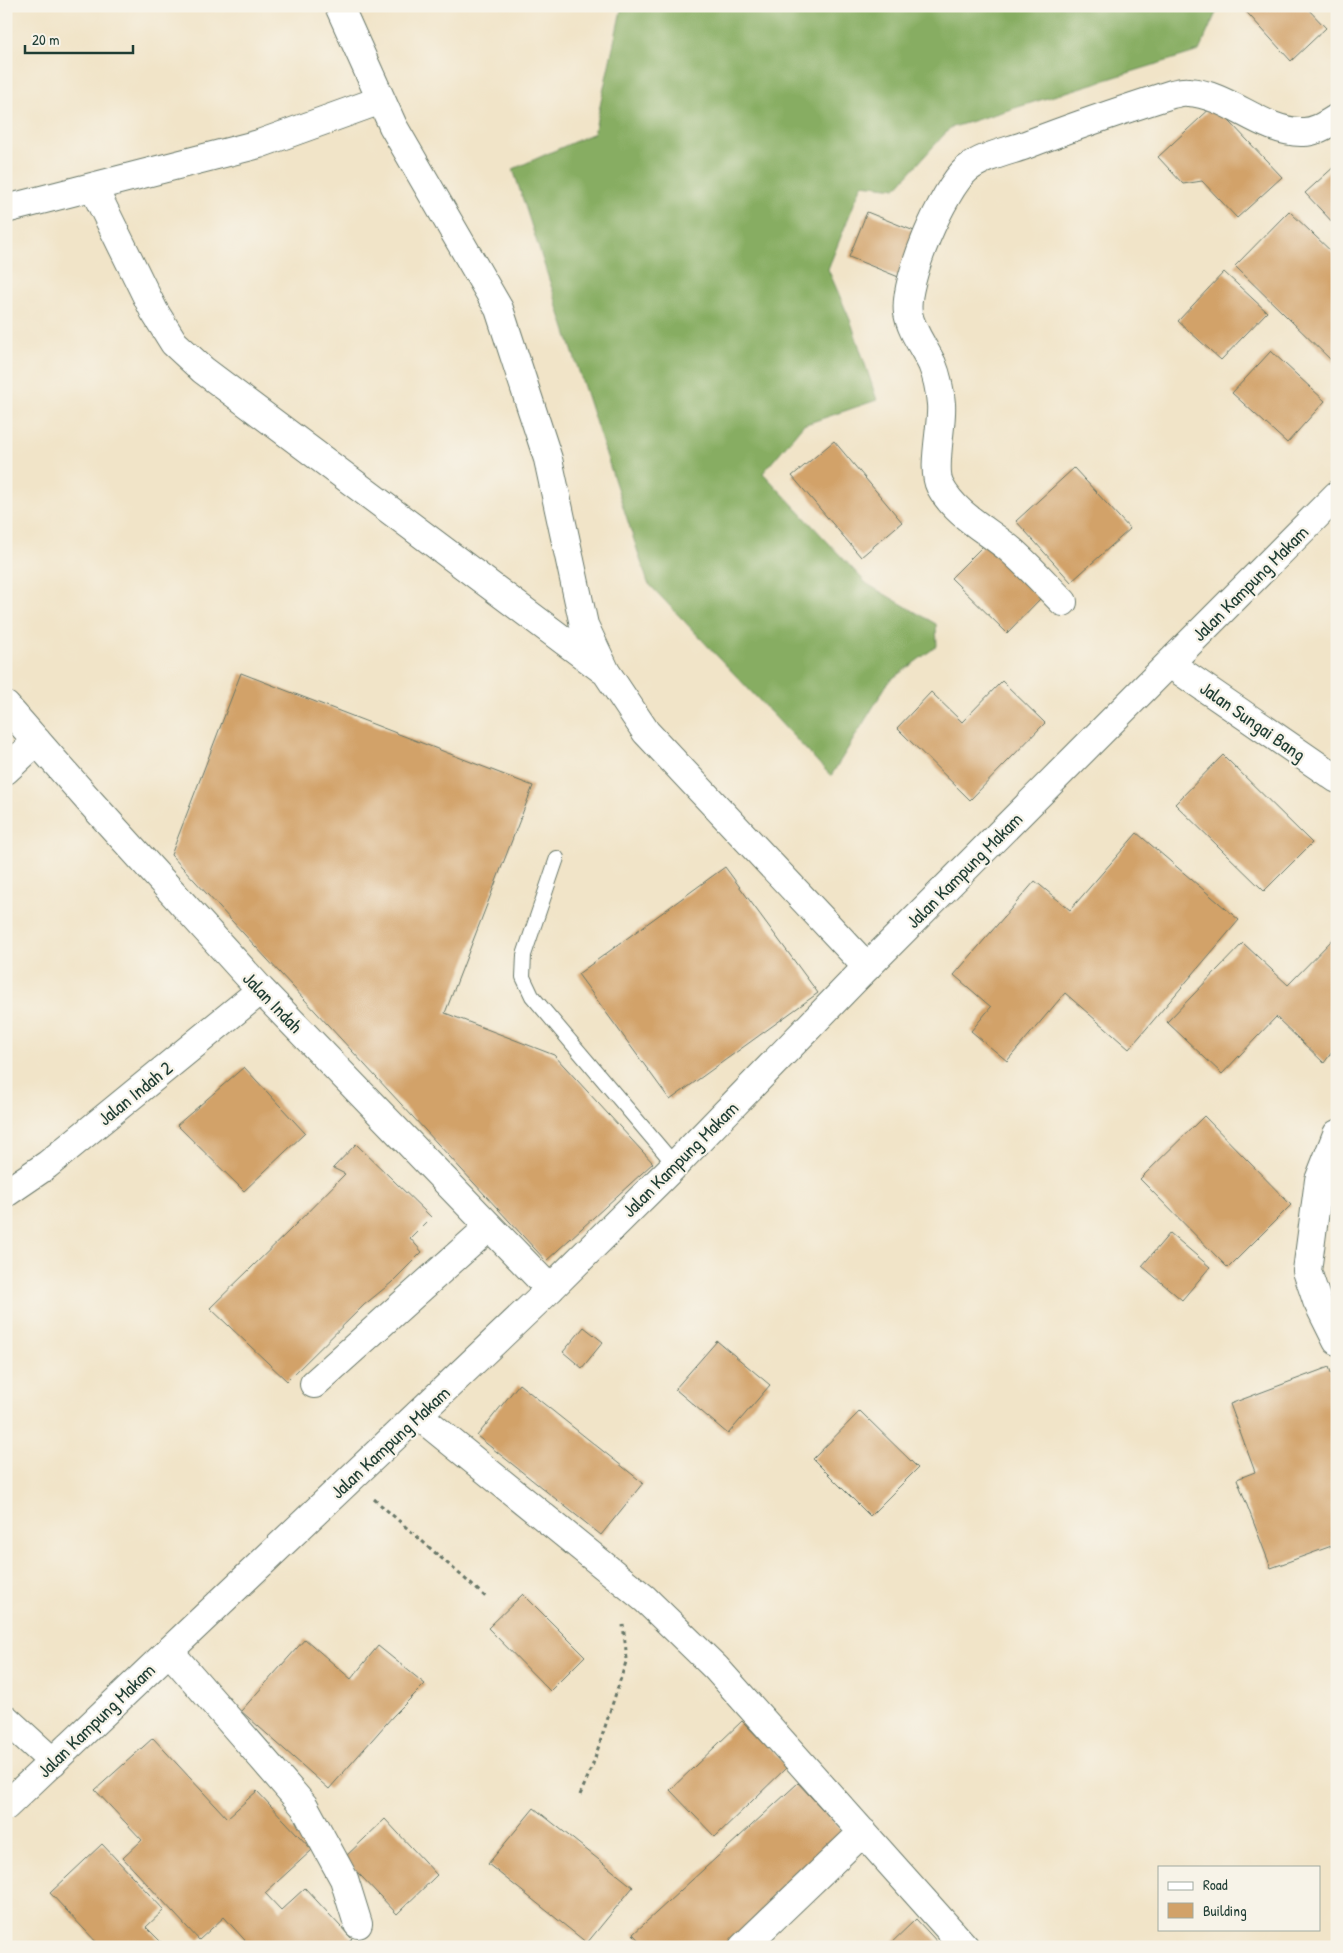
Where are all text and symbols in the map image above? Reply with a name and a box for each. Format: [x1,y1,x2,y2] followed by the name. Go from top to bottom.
[25,22,132,54] scale bar
[32,29,59,50] text: 20 m
[1186,519,1314,647] street label: Jalan Kampung Makam
[1195,675,1311,767] street label: Jalan Sungai Bang
[900,806,1028,934] street label: Jalan Kampung Makam
[237,966,309,1038] street label: Jalan Indah
[92,1055,178,1131] street label: Jalan Indah 2
[616,1095,744,1223] street label: Jalan Kampung Makam
[325,1380,455,1504] street label: Jalan Kampung Makam
[31,1657,161,1783] street label: Jalan Kampung Makam
[1158,1866,1320,1930] legend
[1203,1874,1228,1895] text: Road
[1203,1900,1247,1921] text: Building

